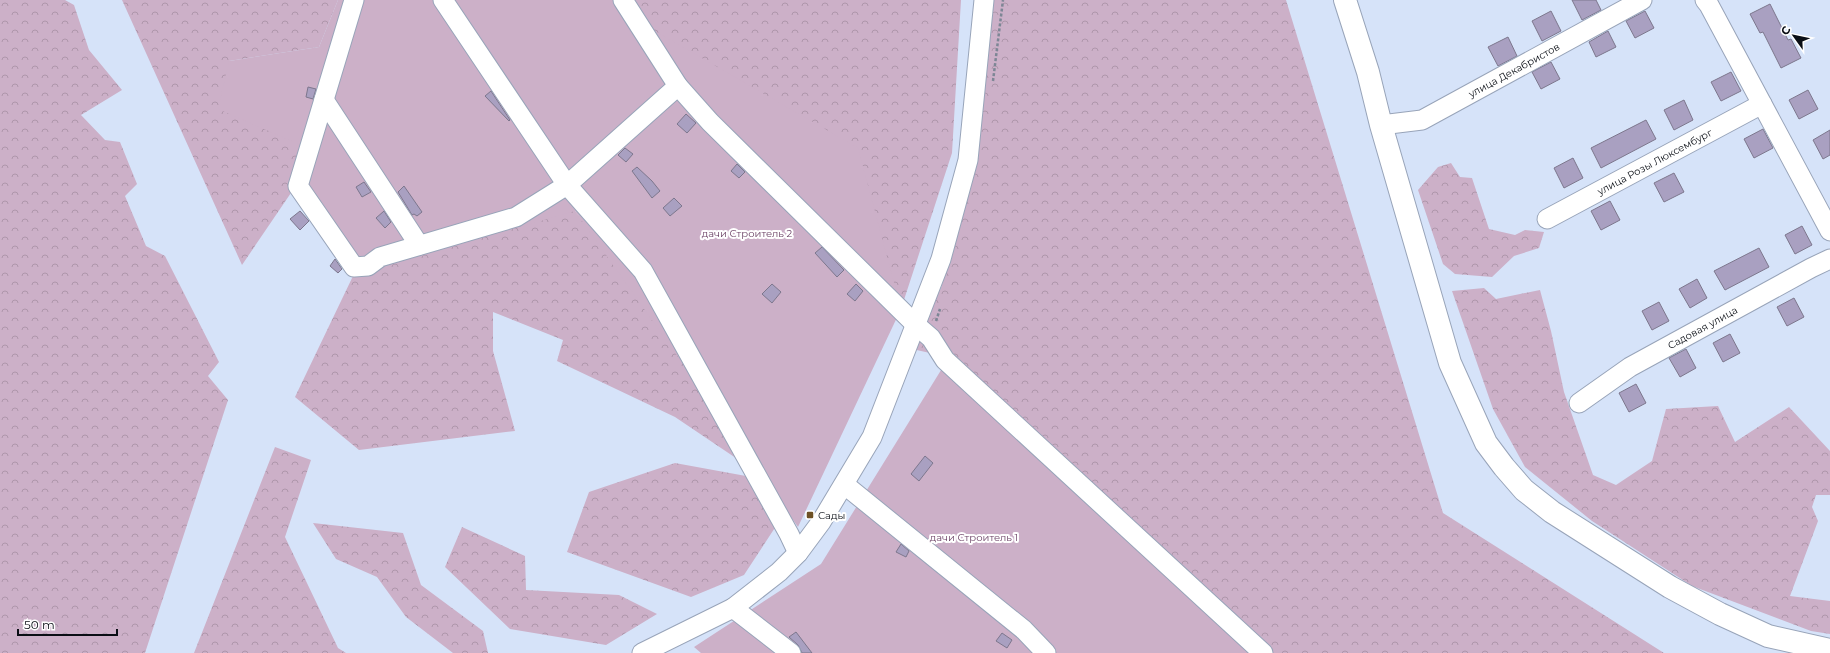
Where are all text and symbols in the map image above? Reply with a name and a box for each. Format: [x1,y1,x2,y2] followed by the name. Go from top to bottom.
[1774,16,1814,56] north arrow
[1778,23,1794,38] text: С
[1465,40,1562,101] street label: улица Декабристов
[1594,126,1715,198] street label: улица Розы Люксембург
[702,227,793,240] park label: дачи Строитель 2
[1665,303,1740,352] street label: Садовая улица
[818,509,845,522] place label: Сады
[805,510,815,520] marker: Сады
[930,531,1018,544] park label: дачи Строитель 1
[18,611,117,637] scale bar
[24,617,55,632] text: 50 m

